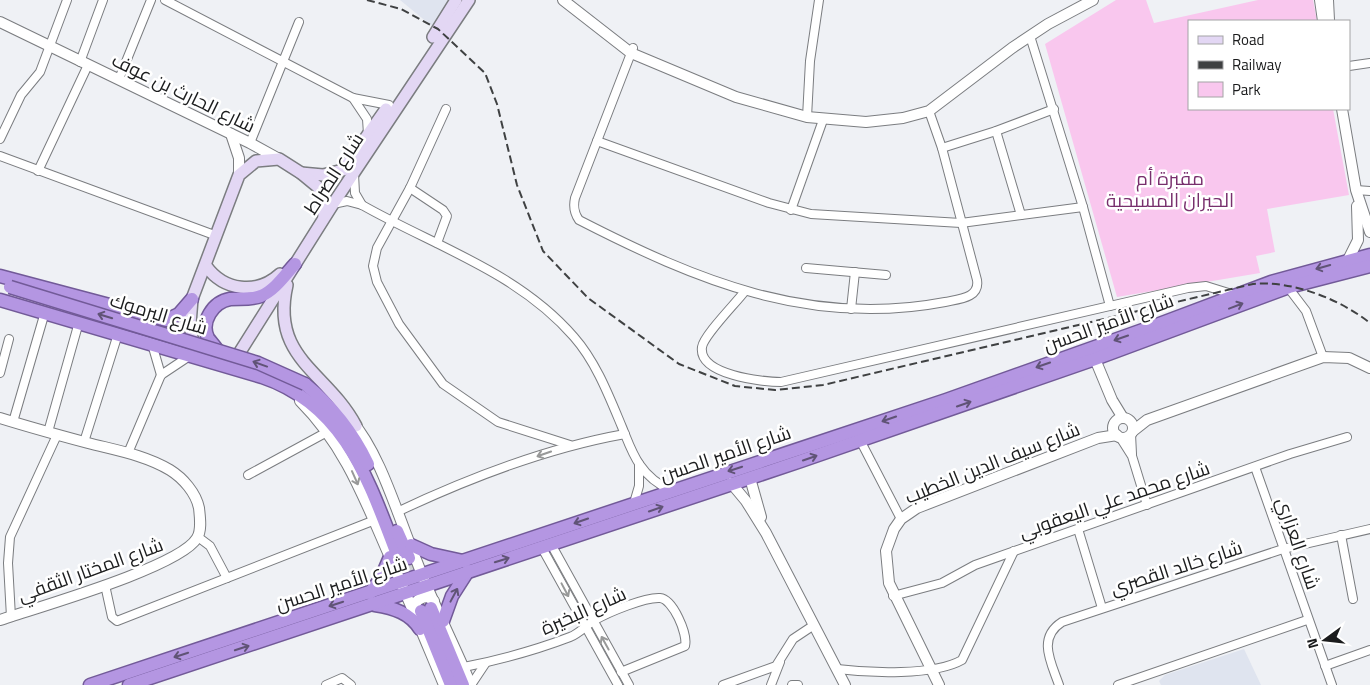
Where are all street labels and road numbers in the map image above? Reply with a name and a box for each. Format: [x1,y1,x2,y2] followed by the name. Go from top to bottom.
[107,45,261,139] street label: شارع الحارث بن عوف
[296,126,370,220] street label: شارع الصراط
[107,284,211,342] street label: شارع اليرموك
[1039,285,1177,359] street label: شارع الأمير الحسن
[900,414,1084,510] street label: شارع سيف الدين الخطيب
[655,417,795,489] street label: شارع الأمير الحسن
[1015,453,1214,546] street label: شارع محمد علي اليعقوبي
[1269,493,1328,594] street label: شارع العزاري
[13,529,167,610] street label: شارع المختار الثقفي
[1106,532,1246,603] street label: شارع خالد القصري
[271,548,411,618] street label: شارع الأمير الحسن
[536,578,630,642] street label: شارع البخيرة

